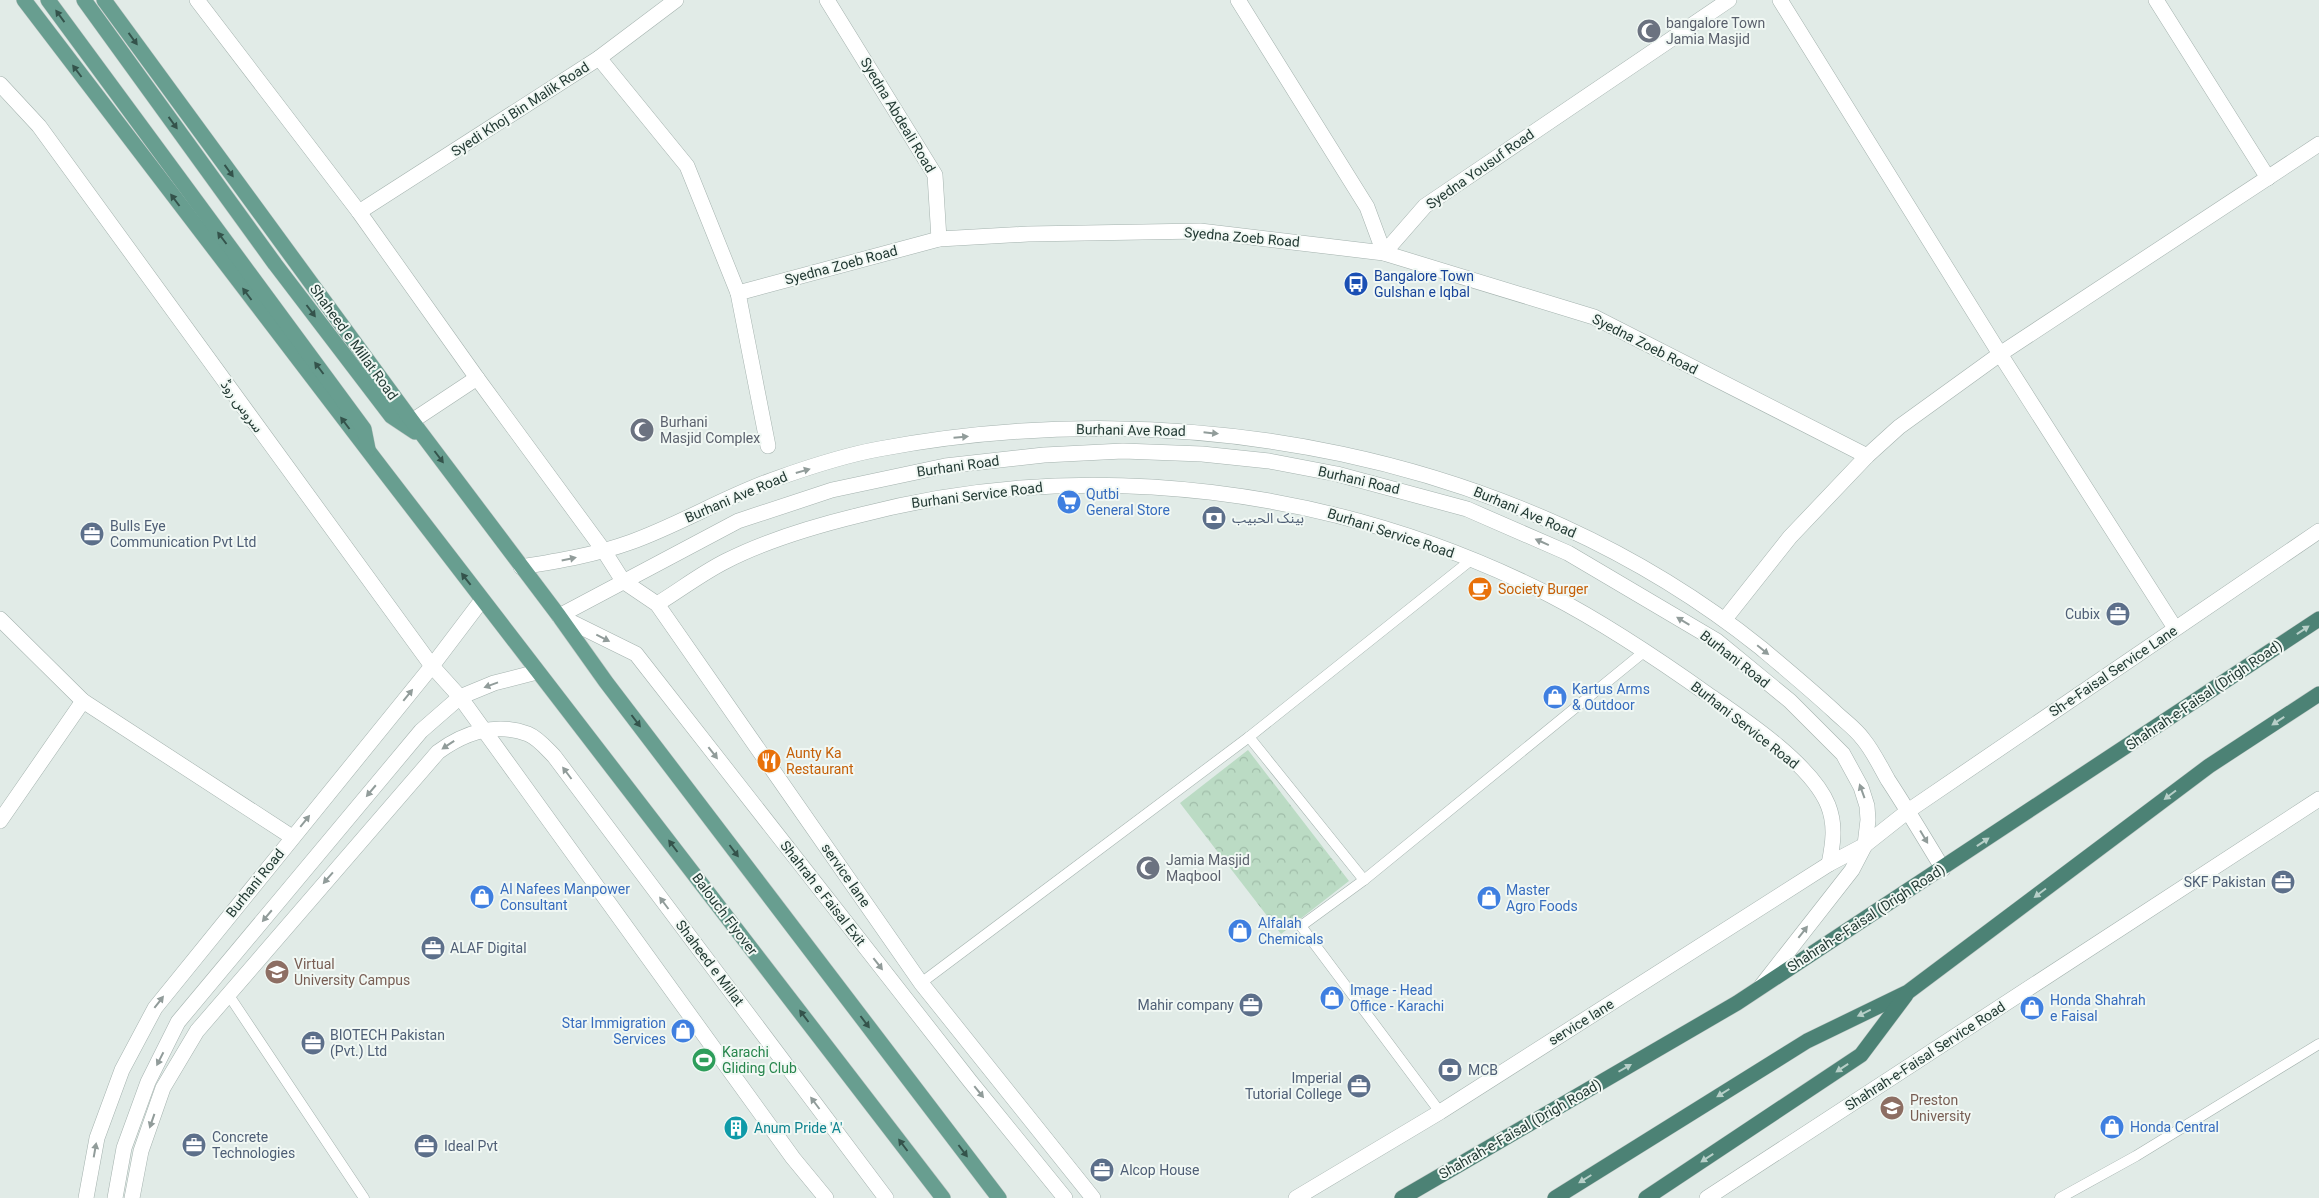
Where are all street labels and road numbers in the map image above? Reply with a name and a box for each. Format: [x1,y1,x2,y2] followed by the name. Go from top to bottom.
[857,55,939,175] street label: Syedna Abdeali Road
[448,58,592,160] street label: Syedi Khoj Bin Malik Road
[1423,126,1537,212] street label: Syedna Yousuf Road
[1183,224,1301,250] street label: Syedna Zoeb Road
[783,242,899,288] street label: Syedna Zoeb Road
[307,281,401,403] street label: Shaheed e Millat Road
[1590,311,1700,377] street label: Syedna Zoeb Road
[217,377,266,436] street label: سروس روڈ
[1076,421,1186,439] street label: Burhani Ave Road
[916,452,1000,480] street label: Burhani Road
[1317,463,1401,497] street label: Burhani Road
[682,468,790,526] street label: Burhani Ave Road
[910,479,1044,511] street label: Burhani Service Road
[1471,483,1579,541] street label: Burhani Ave Road
[1326,505,1456,561] street label: Burhani Service Road
[2046,622,2180,720] street label: Sh-e-Faisal Service Lane
[1697,627,1773,691] street label: Burhani Road
[2123,637,2286,754] street label: Shahrah-e-Faisal (Drigh Road)
[1688,678,1802,772] street label: Burhani Service Road
[777,837,869,949] street label: Shahrah e Faisal Exit
[818,840,874,910] street label: service lane
[223,846,287,920] street label: Burhani Road
[1784,861,1948,976] street label: Shahrah-e-Faisal (Drigh Road)
[689,870,761,958] street label: Balouch Flyover
[673,917,748,1009] street label: Shaheed e Millat
[1545,996,1617,1048] street label: service lane
[1842,998,2008,1114] street label: Shahrah-e-Faisal Service Road
[1436,1076,1604,1183] street label: Shahrah-e-Faisal (Drigh Road)

